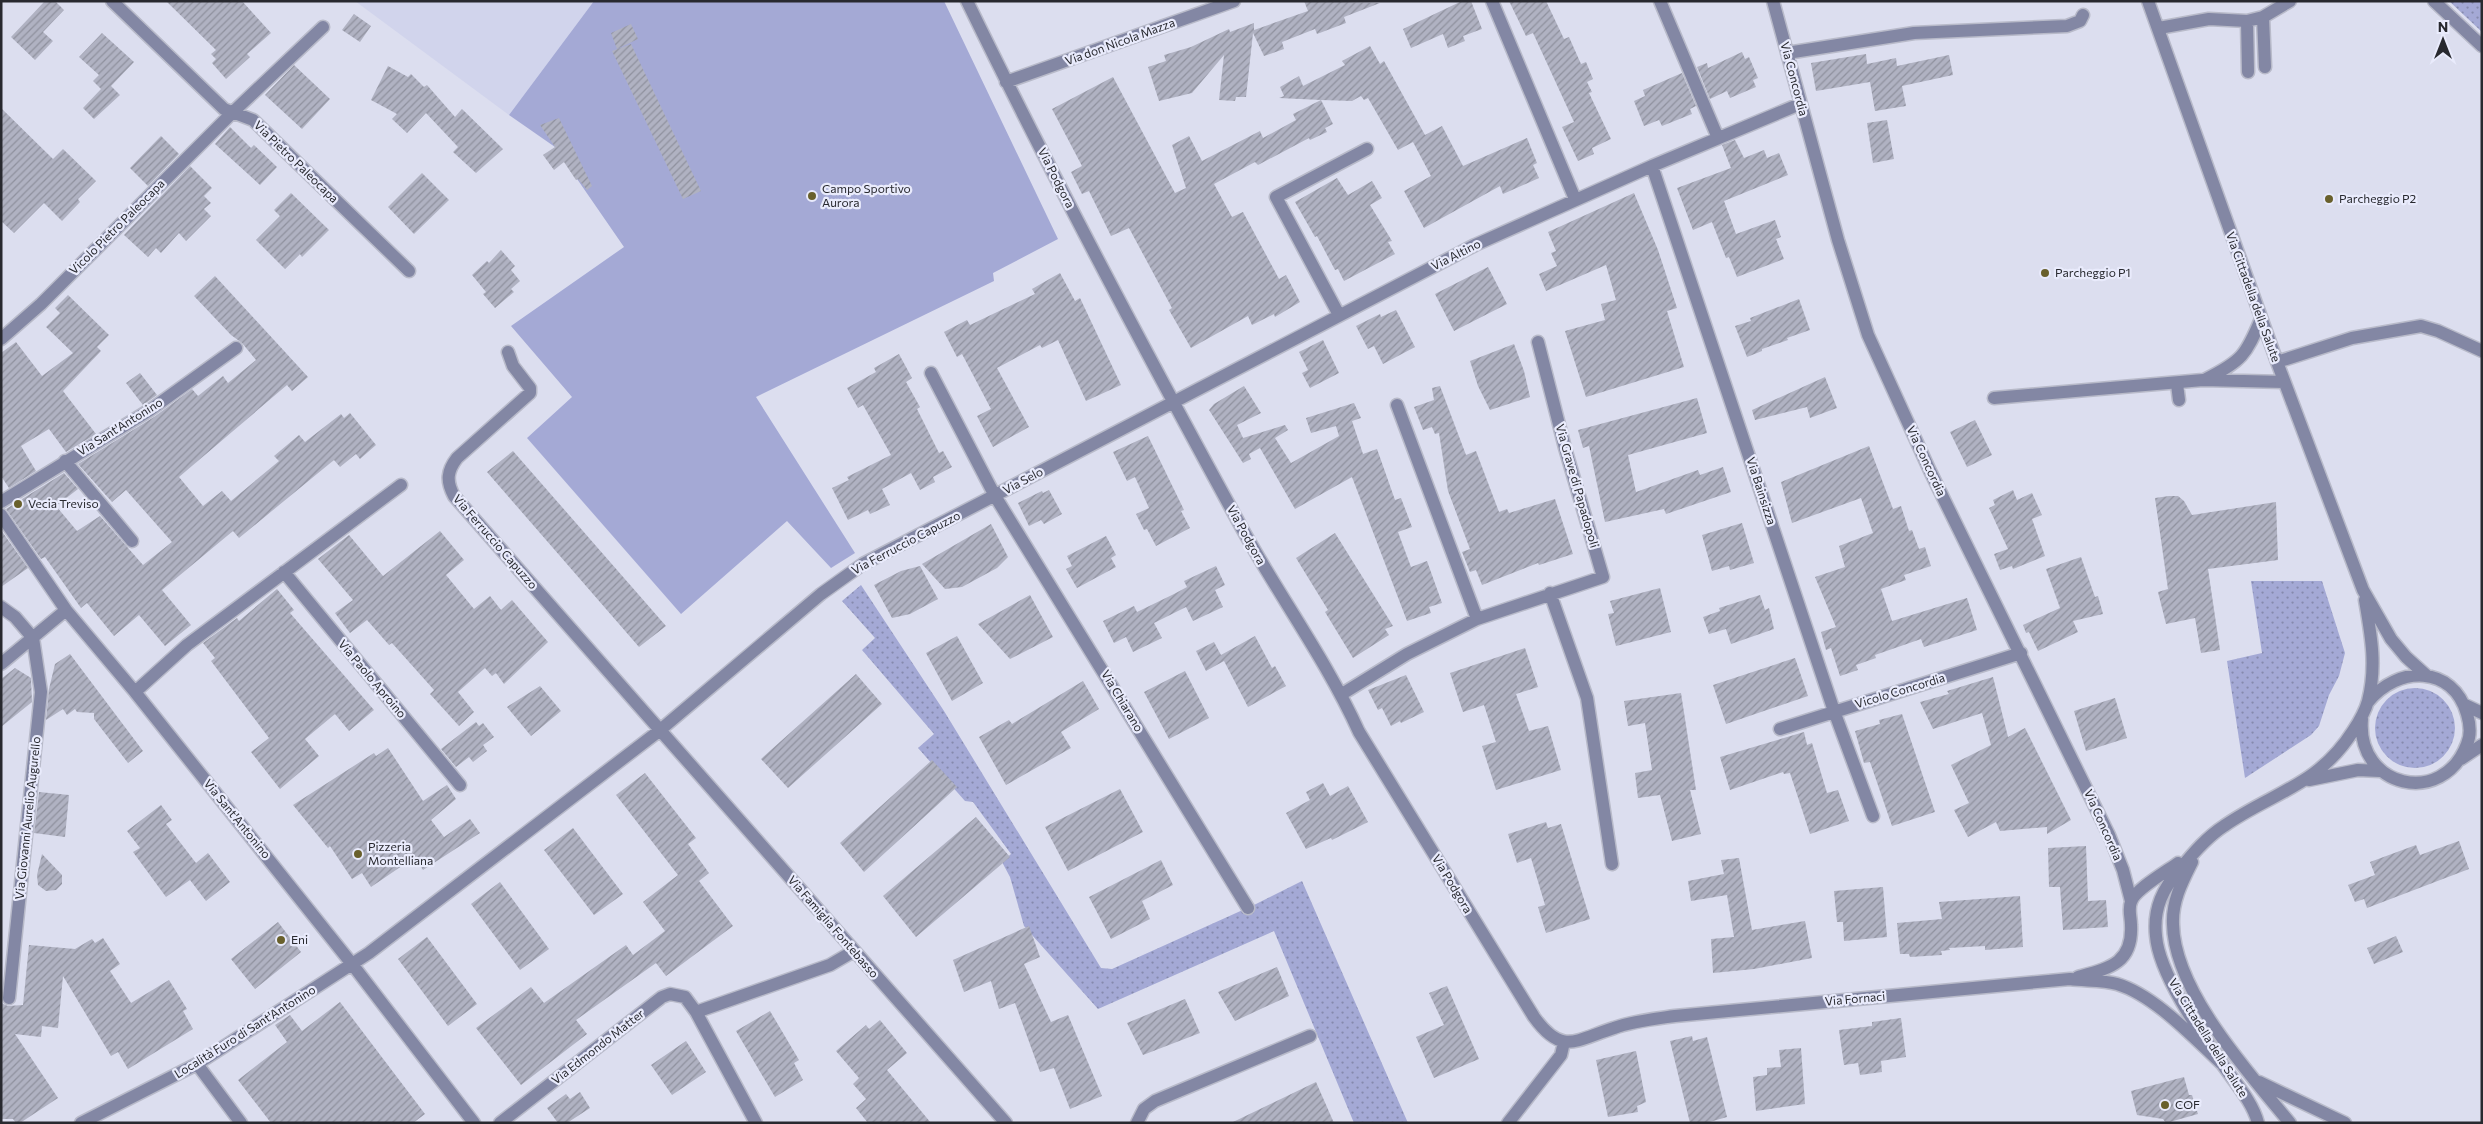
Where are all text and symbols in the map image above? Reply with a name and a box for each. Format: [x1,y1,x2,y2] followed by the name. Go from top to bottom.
[1063,15,1177,67] street label: Via don Nicola Mazza
[2418,15,2468,65] north arrow
[2438,18,2448,35] text: N
[1778,40,1812,117] street label: Via Concordia
[252,117,342,205] street label: Via Pietro Paleocapa
[1036,145,1078,210] street label: Via Podgora
[66,176,167,277] street label: Vicolo Pietro Paleocapa
[822,181,911,209] place label: Campo Sportivo Aurora
[806,190,818,202] marker: Campo Sportivo Aurora
[2339,191,2417,205] place label: Parcheggio P2
[2323,193,2335,205] marker: Parcheggio P2
[2224,230,2284,364] street label: Via Cittadella della Salute
[1429,236,1482,272] street label: Via Altino
[2055,265,2131,279] place label: Parcheggio P1
[2039,267,2051,279] marker: Parcheggio P1
[74,394,165,458] street label: Via Sant'Antonino
[1554,422,1602,549] street label: Via Grave di Papadopoli
[1904,423,1949,498] street label: Via Concordia
[1744,455,1780,526] street label: Via Bainsizza
[1000,464,1045,497] street label: Via Selo
[451,491,541,592] street label: Via Ferruccio Capuzzo
[28,496,99,510] place label: Vecia Treviso
[12,498,24,510] marker: Vecia Treviso
[1225,502,1269,567] street label: Via Podgora
[849,508,962,577] street label: Via Ferruccio Capuzzo
[336,636,410,720] street label: Via Paolo Aproino
[1099,667,1147,734] street label: Via Chiarano
[1853,670,1946,710] street label: Vicolo Concordia
[11,736,43,900] street label: Via Giovanni Aurelio Augurello
[202,776,274,861] street label: Via Sant'Antonino
[2082,787,2126,862] street label: Via Concordia
[368,839,433,867] place label: Pizzeria Montelliana
[352,848,364,860] marker: Pizzeria Montelliana
[1430,852,1476,915] street label: Via Podgora
[786,872,882,980] street label: Via Famiglia Fontebasso
[291,932,308,946] place label: Eni
[275,934,287,946] marker: Eni
[2167,975,2251,1099] street label: Via Cittadella della Salute
[171,982,318,1080] street label: Località Furo di Sant'Antonino
[1824,988,1886,1008] street label: Via Fornaci
[548,1006,647,1087] street label: Via Edmondo Matter
[2175,1097,2200,1111] place label: COF
[2159,1099,2171,1111] marker: COF

